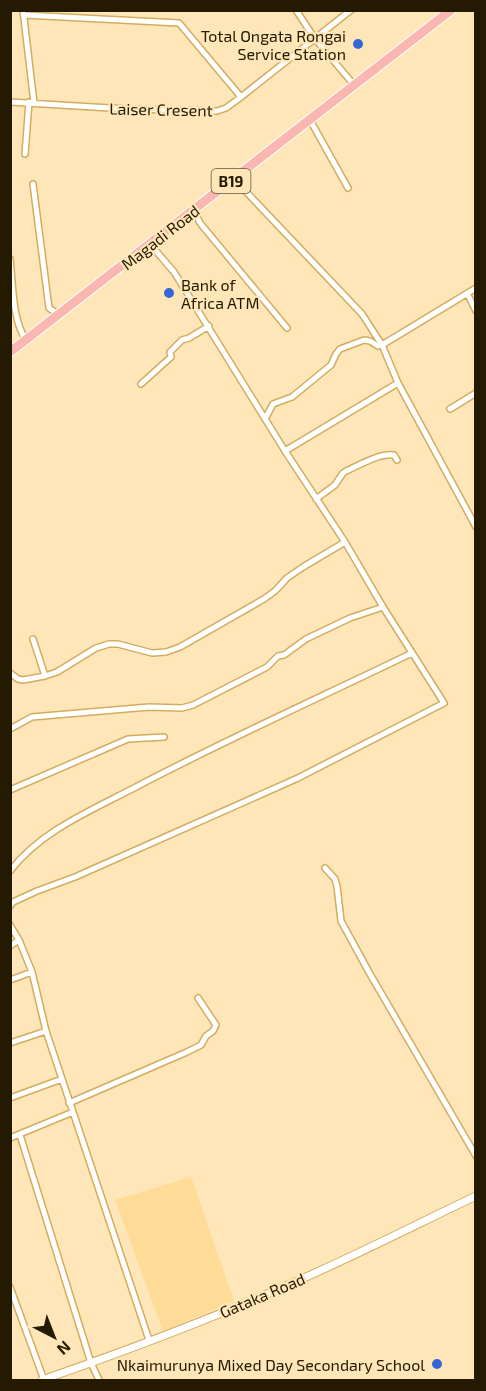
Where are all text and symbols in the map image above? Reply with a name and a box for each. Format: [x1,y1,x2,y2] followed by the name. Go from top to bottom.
[201,26,346,63] place label: Total Ongata Rongai Service Station
[351,37,365,51] marker: Total Ongata Rongai Service Station
[109,99,213,119] street label: Laiser Cresent
[212,169,250,193] road number: B19
[117,201,203,273] street label: Magadi Road
[181,275,259,312] place label: Bank of Africa ATM
[162,286,176,300] marker: Bank of Africa ATM
[216,1268,308,1322] street label: Gataka Road
[24,1307,84,1367] north arrow
[54,1338,75,1359] text: N
[117,1355,425,1374] place label: Nkaimurunya Mixed Day Secondary School
[430,1357,444,1371] marker: Nkaimurunya Mixed Day Secondary School

